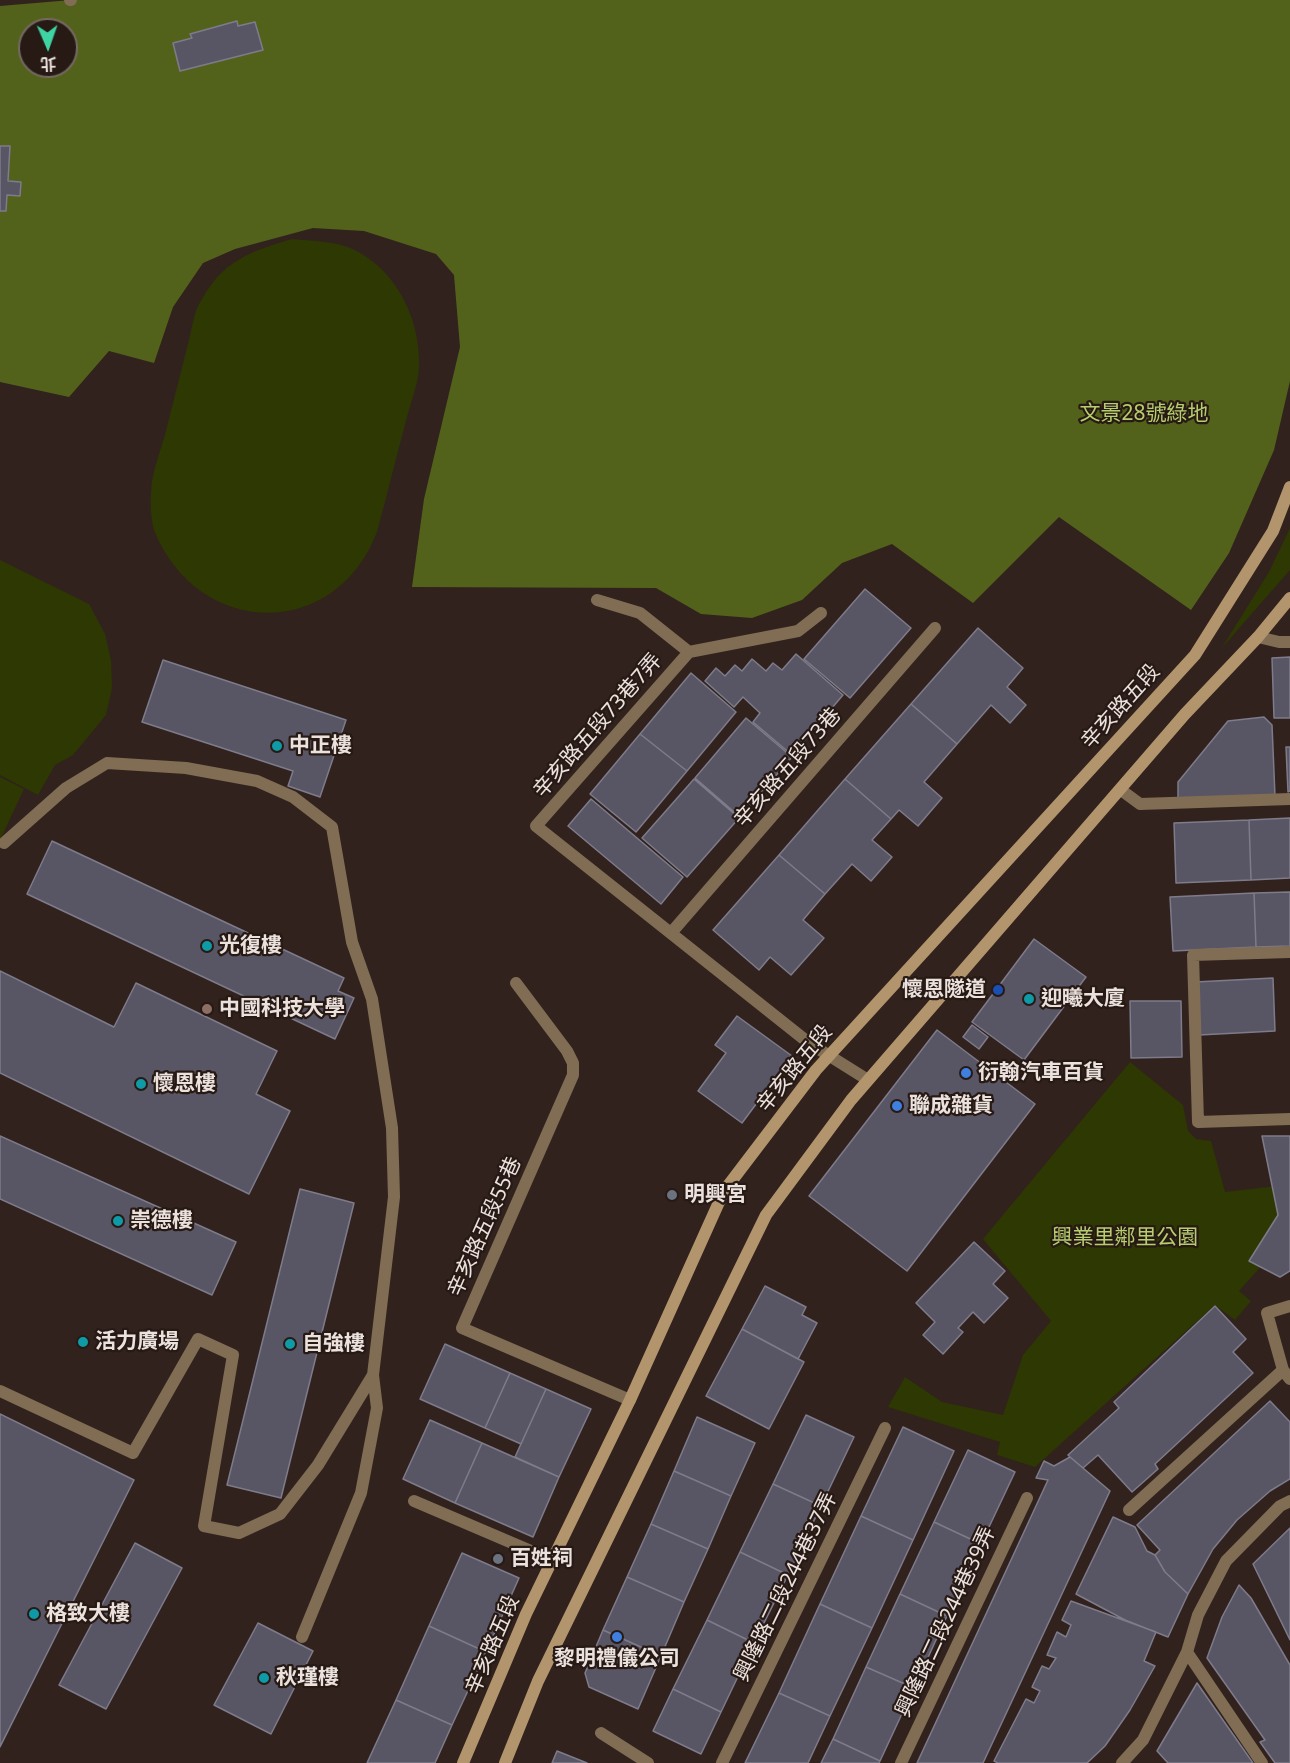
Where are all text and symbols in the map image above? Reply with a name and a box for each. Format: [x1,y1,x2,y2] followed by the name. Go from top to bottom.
[18,18,78,78] north arrow
[40,53,57,75] text: 北
[1079,401,1209,427] park label: 文景28號綠地
[528,649,668,803] street label: 辛亥路五段73巷7弄
[1077,660,1165,754] street label: 辛亥路五段
[729,703,847,833] street label: 辛亥路五段73巷
[289,733,352,759] place label: 中正樓
[270,739,284,753] marker: 中正樓
[219,933,282,959] place label: 光復樓
[200,939,214,953] marker: 光復樓
[902,977,986,1003] place label: 懷恩隧道
[991,983,1005,997] marker: 懷恩隧道
[1041,986,1125,1012] place label: 迎曦大廈
[1022,992,1036,1006] marker: 迎曦大廈
[219,996,345,1022] place label: 中國科技大學
[200,1002,214,1016] marker: 中國科技大學
[752,1020,838,1118] street label: 辛亥路五段
[978,1060,1104,1086] place label: 衍翰汽車百貨
[959,1066,973,1080] marker: 衍翰汽車百貨
[153,1071,216,1097] place label: 懷恩樓
[134,1077,148,1091] marker: 懷恩樓
[909,1093,993,1119] place label: 聯成雜貨
[890,1099,904,1113] marker: 聯成雜貨
[443,1153,527,1301] street label: 辛亥路五段55巷
[684,1182,747,1208] place label: 明興宮
[665,1188,679,1202] marker: 明興宮
[130,1208,193,1234] place label: 崇德樓
[111,1214,125,1228] marker: 崇德樓
[1052,1225,1198,1251] park label: 興業里鄰里公園
[95,1329,179,1355] place label: 活力廣場
[302,1331,365,1357] place label: 自強樓
[76,1335,90,1349] marker: 活力廣場
[283,1337,297,1351] marker: 自強樓
[729,1488,843,1686] street label: 興隆路二段244巷37弄
[891,1523,1001,1721] street label: 興隆路二段244巷39弄
[510,1546,573,1572] place label: 百姓祠
[491,1552,505,1566] marker: 百姓祠
[461,1592,525,1698] street label: 辛亥路五段
[46,1601,130,1627] place label: 格致大樓
[27,1607,41,1621] marker: 格致大樓
[610,1630,624,1644] marker: 黎明禮儀公司
[554,1646,680,1672] place label: 黎明禮儀公司
[276,1665,339,1691] place label: 秋瑾樓
[257,1671,271,1685] marker: 秋瑾樓

